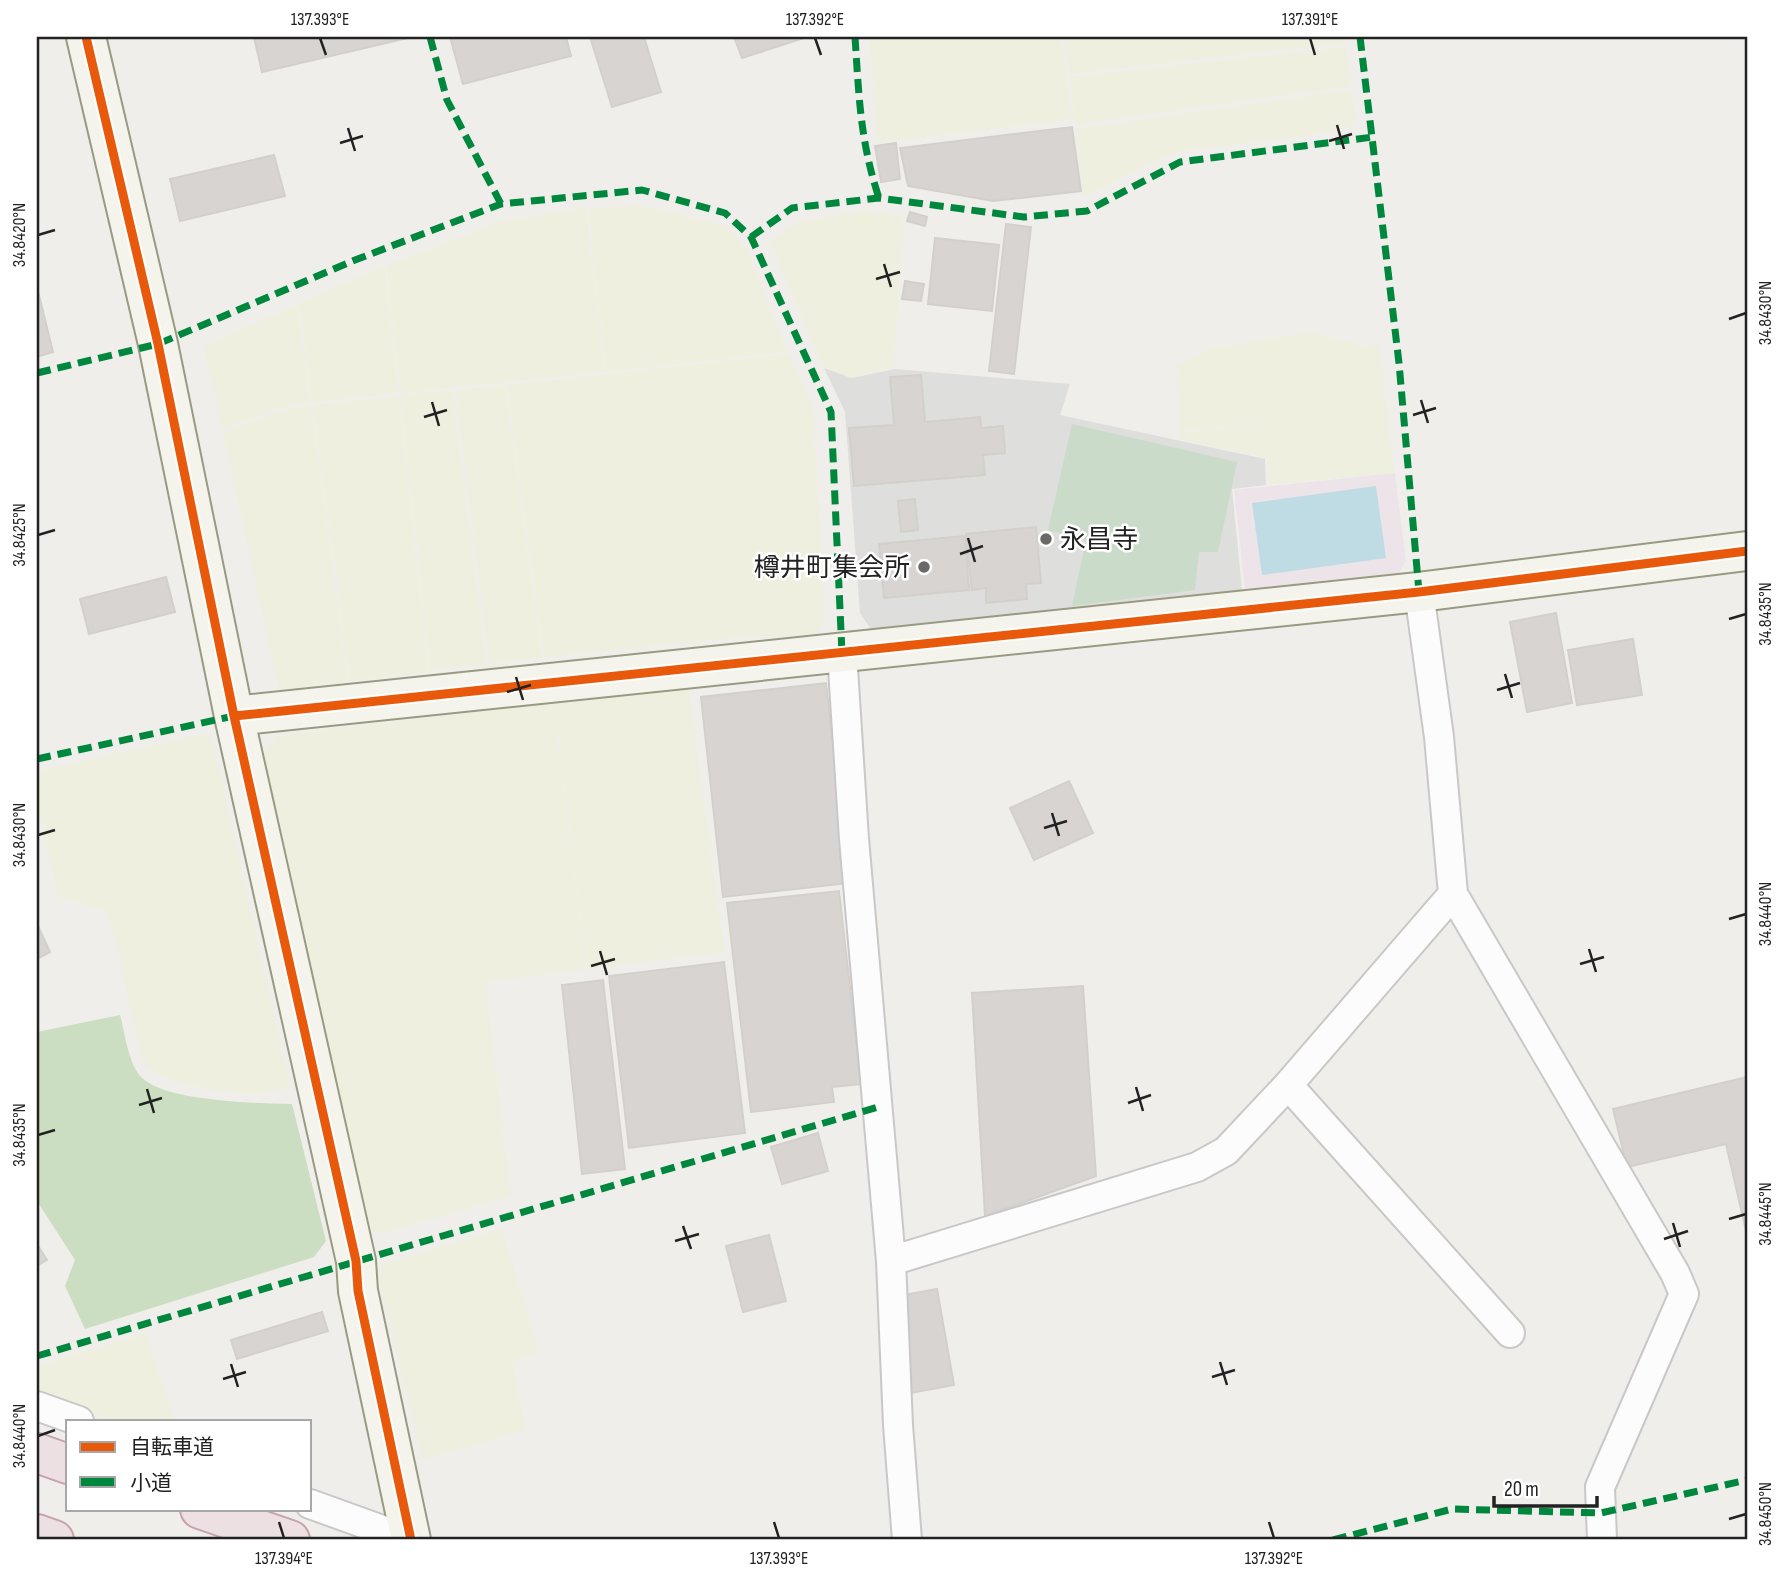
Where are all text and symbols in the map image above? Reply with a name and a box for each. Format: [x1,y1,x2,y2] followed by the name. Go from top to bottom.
[291,9,349,30] text: 137.393°E
[786,9,844,30] text: 137.392°E
[1282,9,1338,30] text: 137.391°E
[9,203,30,267] text: 34.8420°N
[1755,281,1776,345] text: 34.8430°N
[9,503,30,567] text: 34.8425°N
[1060,525,1138,556] place label: 永昌寺
[1038,531,1054,547] marker: 永昌寺
[754,553,910,584] place label: 樽井町集会所
[916,559,932,575] marker: 樽井町集会所
[1755,582,1776,646] text: 34.8435°N
[9,803,30,867] text: 34.8430°N
[1755,882,1776,946] text: 34.8440°N
[9,1103,30,1167] text: 34.8435°N
[1755,1182,1776,1246] text: 34.8445°N
[9,1404,30,1468] text: 34.8440°N
[66,1420,312,1510] legend
[130,1435,214,1460] text: 自転車道
[1494,1465,1597,1509] scale bar
[130,1471,172,1496] text: 小道
[1504,1477,1539,1502] text: 20 m
[1755,1482,1776,1546] text: 34.8450°N
[255,1548,313,1569] text: 137.394°E
[750,1548,808,1569] text: 137.393°E
[1245,1548,1303,1569] text: 137.392°E

